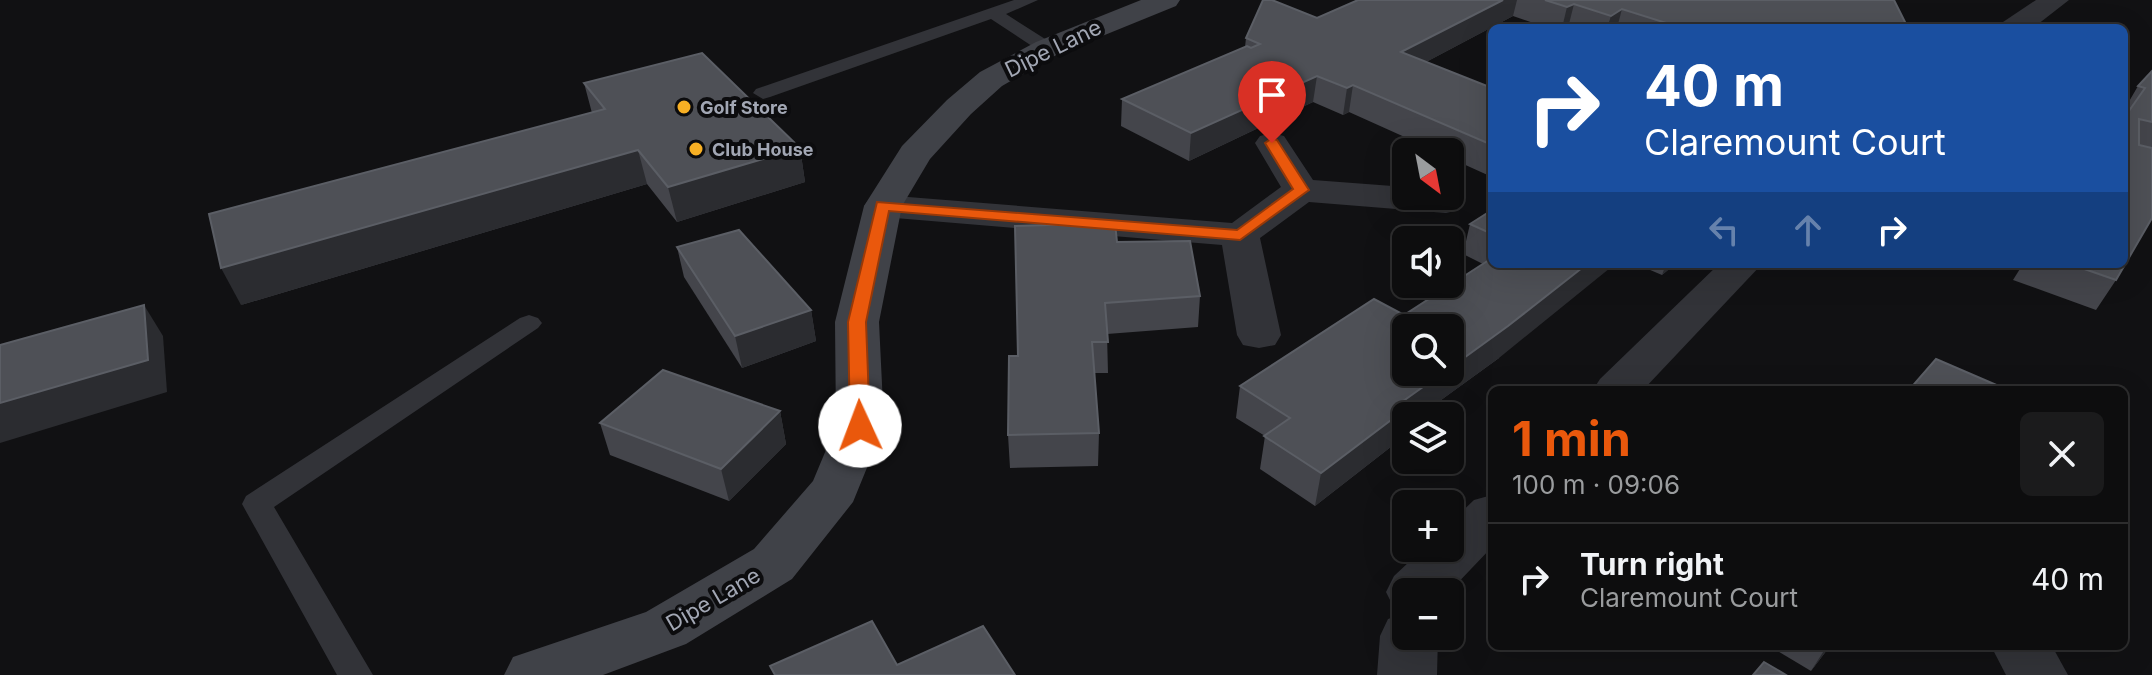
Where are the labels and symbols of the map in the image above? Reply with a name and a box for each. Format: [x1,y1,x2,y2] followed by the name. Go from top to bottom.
[1000,13,1106,83] street label: Dipe Lane
[1238,61,1306,143] pin
[700,97,788,118] place label: Golf Store
[675,98,693,116] marker: Golf Store
[1392,138,1464,210] north arrow
[712,139,814,160] place label: Club House
[687,140,705,158] marker: Club House
[818,384,902,468] position arrow
[661,562,765,636] street label: Dipe Lane

